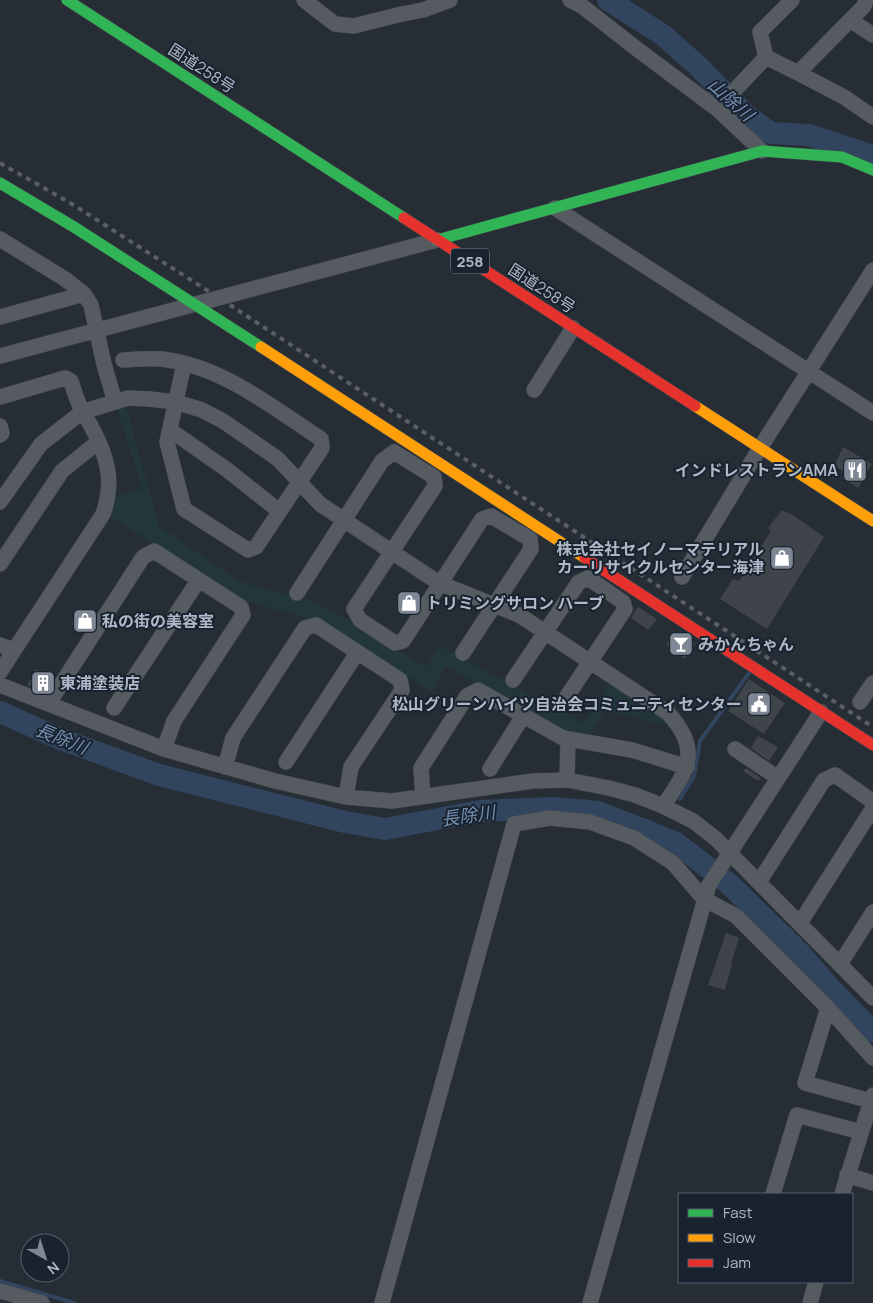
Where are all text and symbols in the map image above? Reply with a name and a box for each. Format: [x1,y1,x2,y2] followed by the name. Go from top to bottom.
[164,38,240,98] street label: 国道258号
[703,72,761,127] water label: 山除川
[451,248,489,274] road number: 258
[504,258,580,318] street label: 国道258号
[842,457,868,483] restaurant icon: インドレストランAMA
[675,459,838,481] place label: インドレストランAMA
[556,538,764,578] place label: 株式会社セイノーマテリアル カーリサイクルセンター海津
[769,545,795,571] shop icon: 株式会社セイノーマテリアル カーリサイクルセンター海津
[396,590,422,616] shop icon: トリミングサロン ハーブ
[426,592,604,614] place label: トリミングサロン ハーブ
[72,608,98,634] shop icon: 私の街の美容室
[102,610,214,632] place label: 私の街の美容室
[668,631,694,657] bar icon: みかんちゃん
[698,633,794,655] place label: みかんちゃん
[30,670,56,696] building icon: 東浦塗装店
[60,672,140,694] place label: 東浦塗装店
[746,691,772,717] public building icon: 松山グリーンハイツ自治会コミュニティセンター
[392,693,742,715] place label: 松山グリーンハイツ自治会コミュニティセンター
[32,717,93,760] water label: 長除川
[440,799,498,831] water label: 長除川
[678,1193,853,1283] legend
[723,1202,752,1223] text: Fast
[723,1227,756,1248] text: Slow
[20,1233,70,1283] north arrow
[723,1252,751,1273] text: Jam
[44,1258,63,1279] text: N

